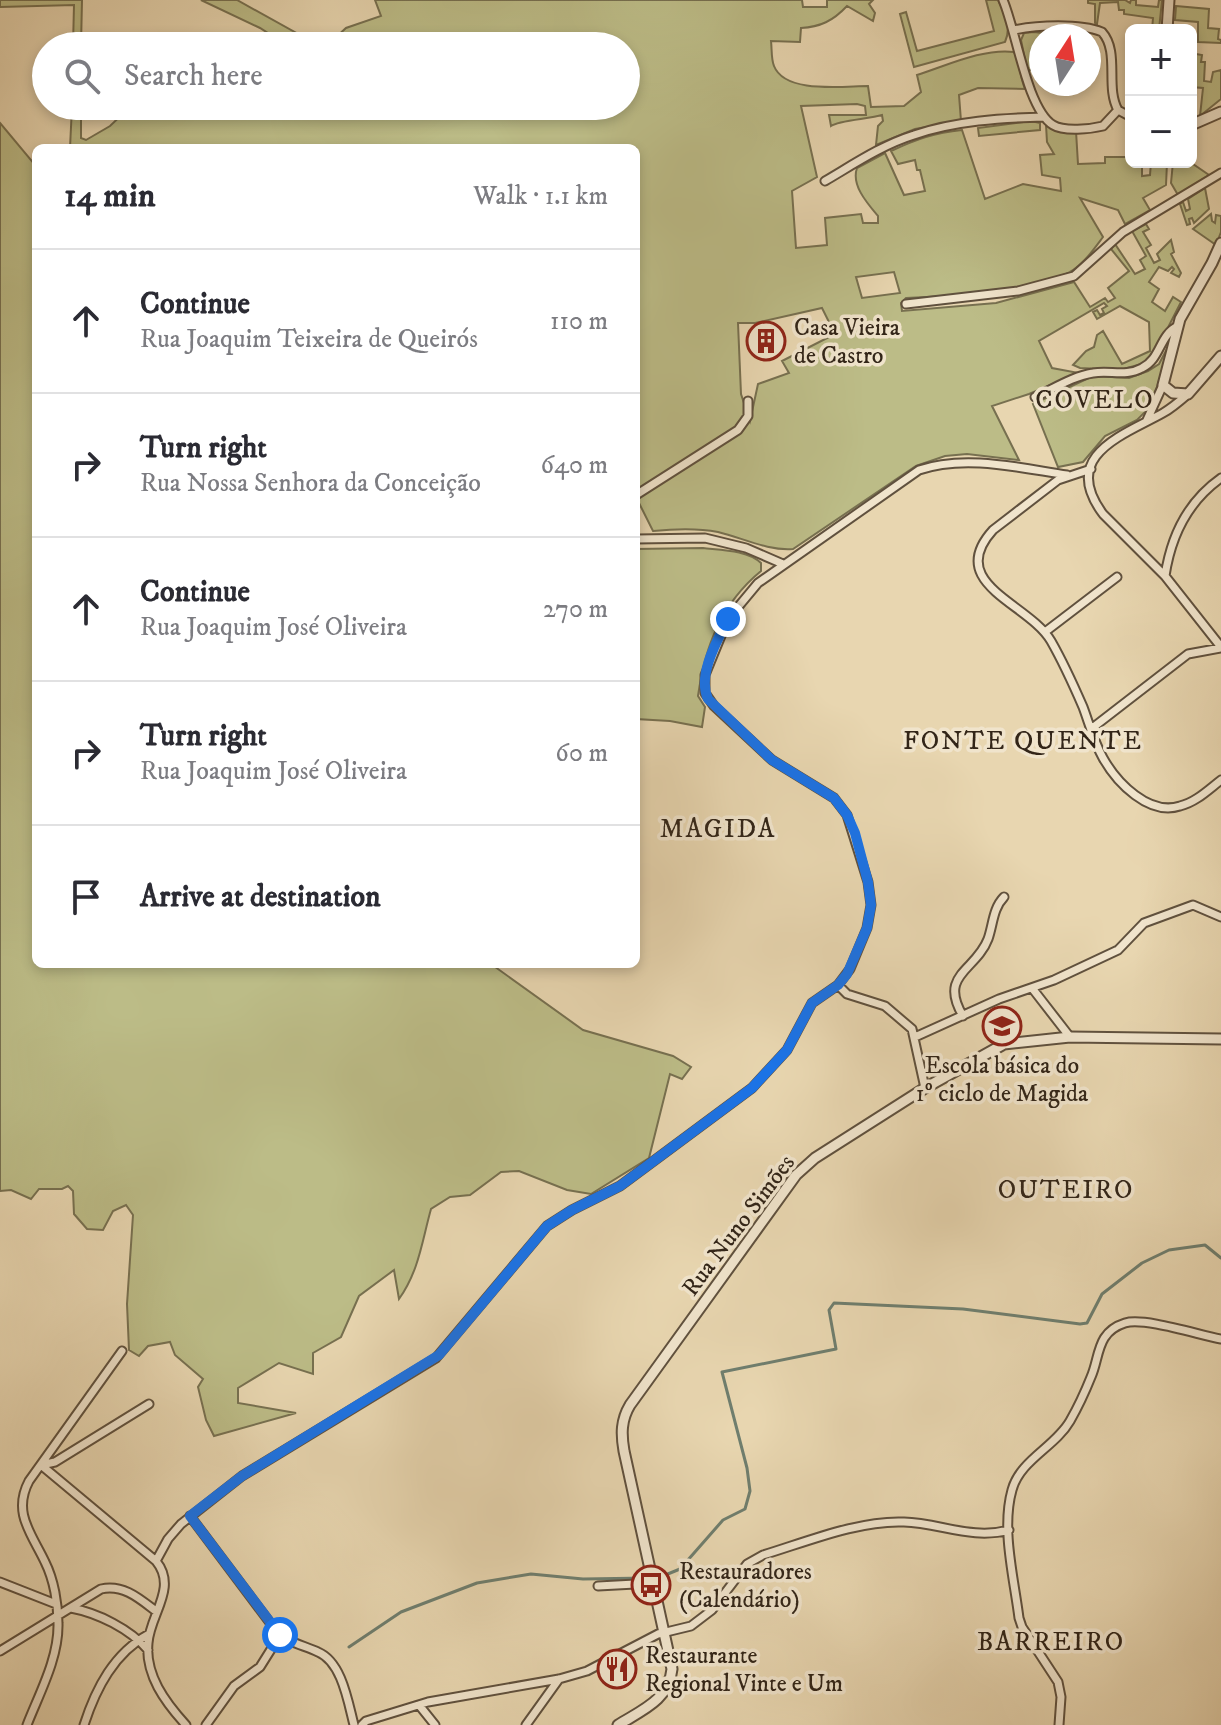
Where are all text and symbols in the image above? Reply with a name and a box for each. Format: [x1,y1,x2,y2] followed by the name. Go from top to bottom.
[1029,24,1101,96] north arrow
[1125,24,1197,168] map controls
[1125,24,1197,96] button: +
[32,32,640,120] search box
[60,54,104,98] icon: search
[124,58,263,95] text: Search here
[1125,96,1197,168] button: −
[64,175,155,217] text: 14 min
[473,180,608,213] text: Walk · 1.1 km
[140,286,250,323] text: Continue
[64,299,108,343] icon: ahead
[550,305,608,338] text: 110 m
[794,313,901,371] place label: Casa Vieira de Castro
[745,320,787,362] building icon: Casa Vieira de Castro
[140,323,478,356] text: Rua Joaquim Teixeira de Queirós
[1035,384,1155,417] district label: COVELO
[140,430,267,467] text: Turn right
[64,443,108,487] icon: right
[540,449,608,482] text: 640 m
[140,467,481,500] text: Rua Nossa Senhora da Conceição
[140,574,250,611] text: Continue
[64,587,108,631] icon: ahead
[543,593,608,626] text: 270 m
[710,601,746,637] route end
[140,611,407,644] text: Rua Joaquim José Oliveira
[140,718,267,755] text: Turn right
[903,725,1143,758] district label: FONTE QUENTE
[64,731,108,775] icon: right
[555,737,608,770] text: 60 m
[140,755,407,788] text: Rua Joaquim José Oliveira
[660,813,776,846] district label: MAGIDA
[64,875,108,919] icon: arrive
[140,879,381,916] text: Arrive at destination
[981,1005,1023,1047] school or university icon: Escola básica do 1º ciclo de Magida
[916,1051,1089,1109] place label: Escola básica do 1º ciclo de Magida
[676,1149,802,1302] street label: Rua Nuno Simões
[998,1174,1134,1207] district label: OUTEIRO
[679,1557,812,1615] place label: Restauradores (Calendário)
[630,1564,672,1606] bus stop icon: Restauradores (Calendário)
[262,1617,298,1653] route start
[977,1626,1125,1659] district label: BARREIRO
[645,1641,843,1699] place label: Restaurante Regional Vinte e Um
[596,1648,638,1690] restaurant icon: Restaurante Regional Vinte e Um

